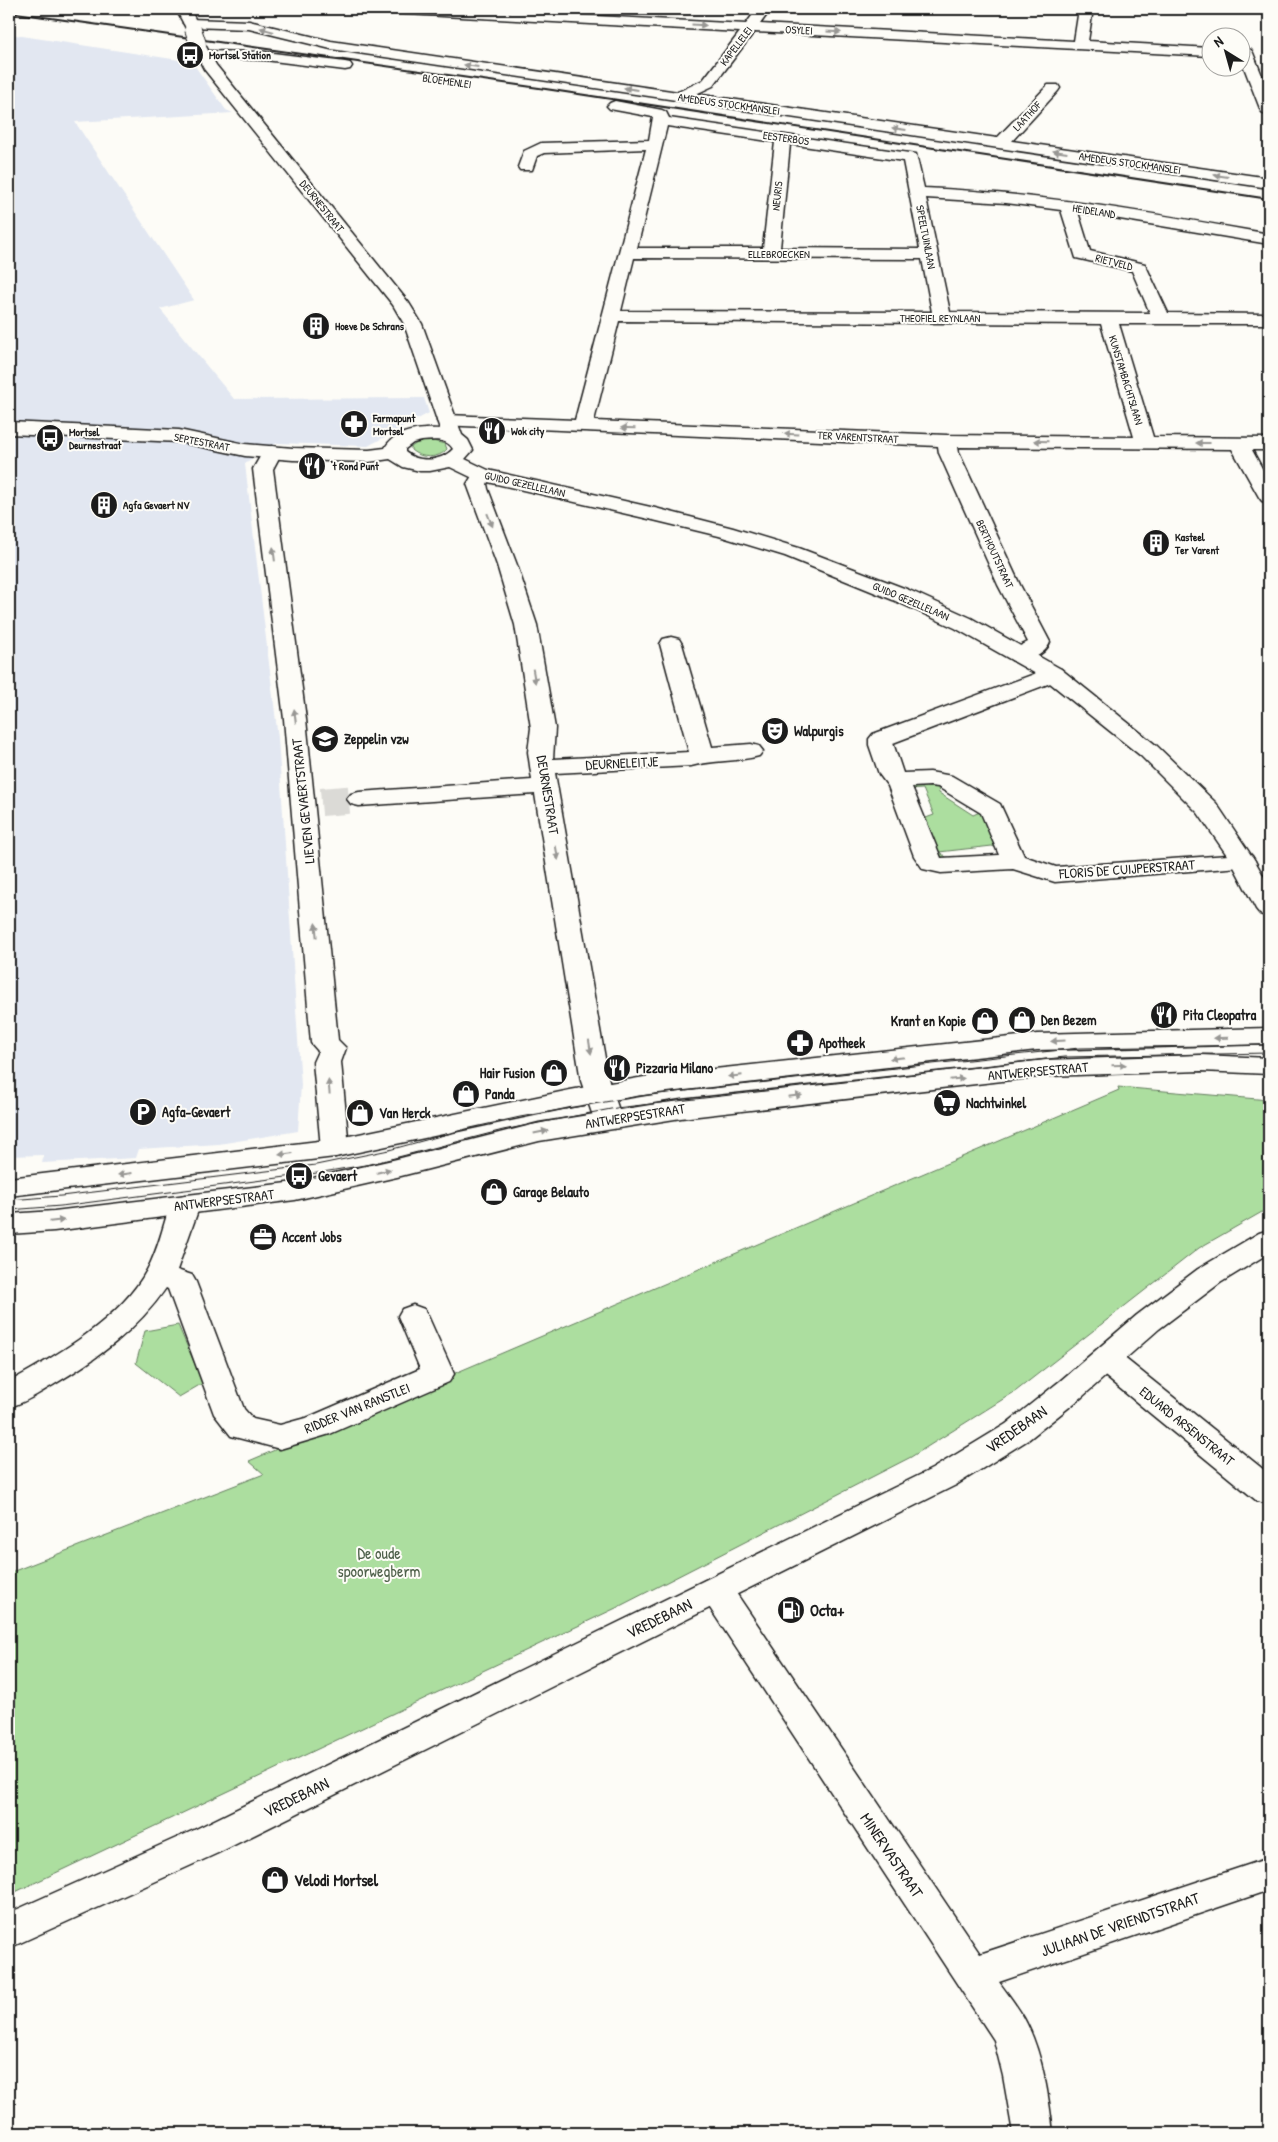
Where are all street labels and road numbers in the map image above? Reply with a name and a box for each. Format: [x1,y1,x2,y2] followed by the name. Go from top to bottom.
[785,22,813,38] street label: OSYLEI
[717,23,755,69] street label: KAPELLELEI
[422,71,472,91] street label: BLOEMENLEI
[677,90,781,118] street label: AMEDEUS STOCKMANSLEI
[1010,98,1045,134] street label: LAATHOF
[762,128,810,148] street label: EESTERBOS
[1078,149,1182,177] street label: AMEDEUS STOCKMANSLEI
[297,177,348,236] street label: DEURNESTRAAT
[769,181,785,211] street label: NEURIS
[1072,201,1117,221] street label: HEIDELAND
[913,204,939,270] street label: SPEELTUINLAAN
[748,247,810,261] street label: ELLEBROECKEN
[1094,251,1135,274] street label: RIETVELD
[900,311,981,325] street label: THEOFIEL REYNLAAN
[1106,334,1146,427] street label: KUNSTAMBACHTSLAAN
[817,428,900,446] street label: TER VARENTSTRAAT
[173,430,232,454] street label: SEPTESTRAAT
[483,468,567,500] street label: GUIDO GEZELLELAAN
[973,517,1017,591] street label: BERTHOUTSTRAAT
[870,579,952,624] street label: GUIDO GEZELLELAAN
[286,737,319,865] street label: LIEVEN GEVAERTSTRAAT
[585,751,659,774] street label: DEURNELEITJE
[533,754,564,836] street label: DEURNESTRAAT
[1057,854,1196,883] street label: FLORIS DE CUIJPERSTRAAT
[987,1057,1089,1084] street label: ANTWERPSESTRAAT
[584,1098,687,1133] street label: ANTWERPSESTRAAT
[173,1184,276,1215] street label: ANTWERPSESTRAAT
[301,1378,412,1437] street label: RIDDER VAN RANSTLEI
[1136,1382,1239,1470] street label: EDUARD ARSENSTRAAT
[981,1400,1051,1458] street label: VREDEBAAN
[623,1593,695,1643] street label: VREDEBAAN
[260,1772,332,1822] street label: VREDEBAAN
[855,1808,929,1902] street label: MINERVASTRAAT
[1038,1886,1203,1962] street label: JULIAAN DE VRIENDTSTRAAT

